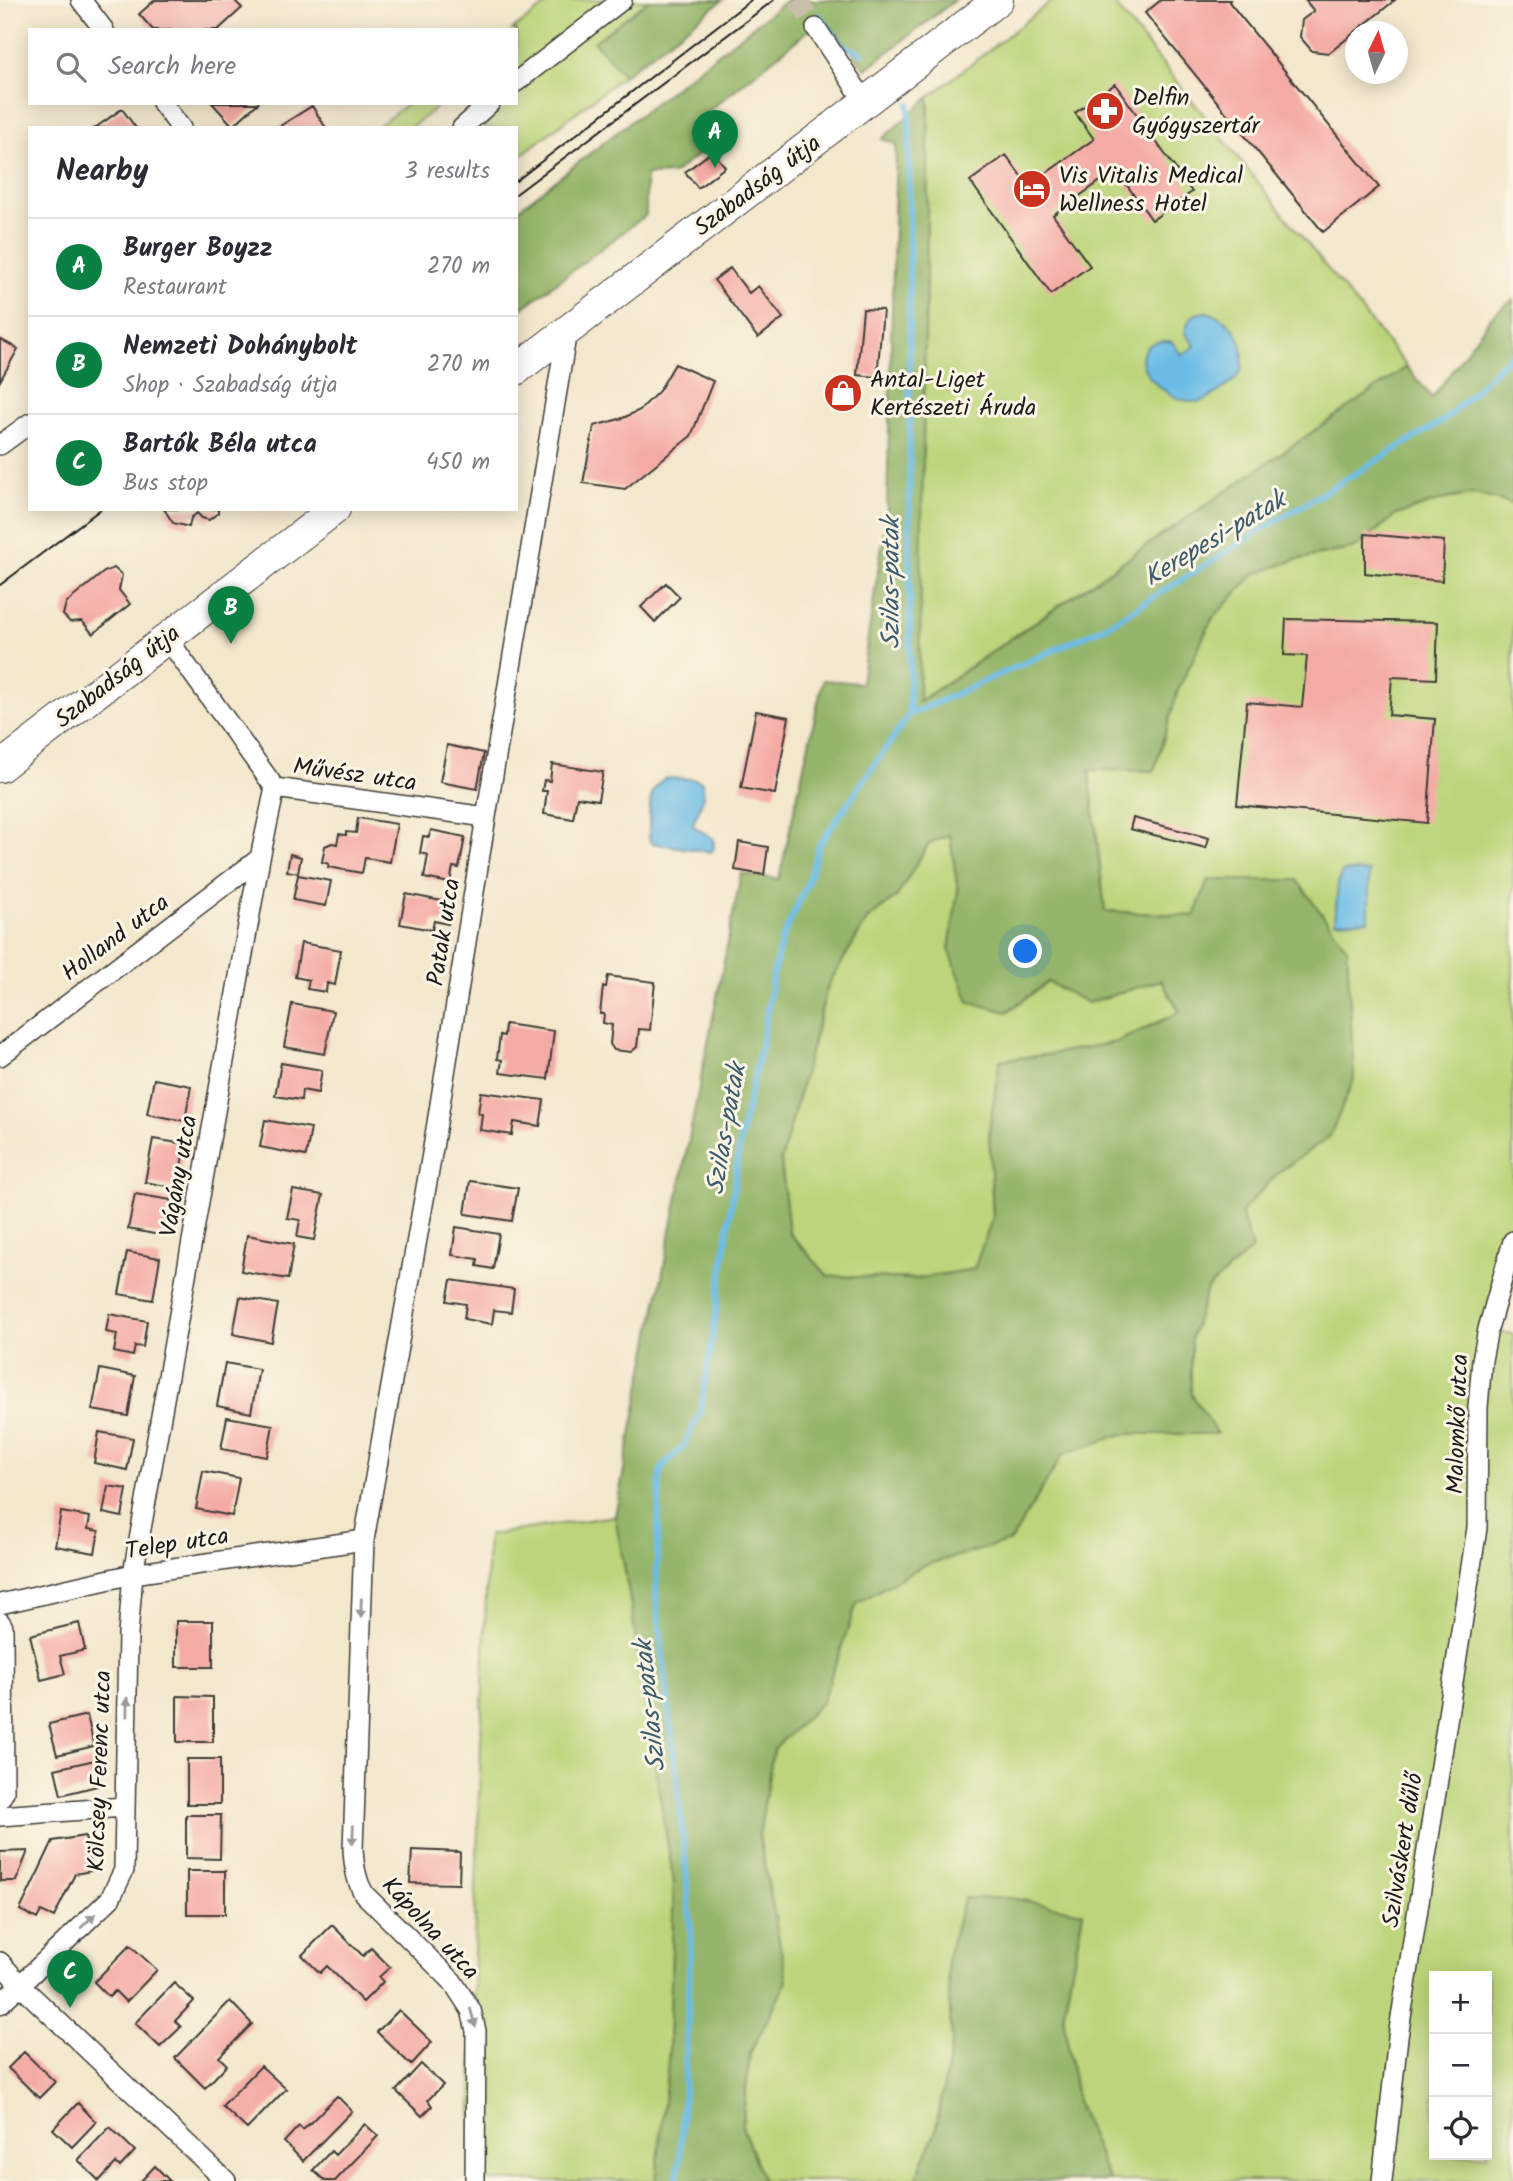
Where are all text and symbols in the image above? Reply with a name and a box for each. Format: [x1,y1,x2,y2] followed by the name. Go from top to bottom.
[1345,21,1408,84] north arrow
[28,28,518,105] search box
[108,46,236,88] text: Search here
[52,48,90,86] icon: search
[1132,79,1262,146] place label: Delfin Gyógyszertár
[1084,90,1126,132] pharmacy icon: Delfin Gyógyszertár
[692,110,738,168] pin: A
[686,125,830,247] street label: Szabadság útja
[56,148,148,196] text: Nearby
[404,154,490,190] text: 3 results
[1059,157,1243,224] place label: Vis Vitalis Medical Wellness Hotel
[1011,168,1053,210] hotel icon: Vis Vitalis Medical Wellness Hotel
[123,228,272,270] text: Burger Boyzz
[72,249,86,285] text: A
[427,249,490,285] text: 270 m
[123,270,227,306] text: Restaurant
[123,326,358,368] text: Nemzeti Dohánybolt
[72,347,86,383] text: B
[427,347,490,383] text: 270 m
[870,361,1036,428] place label: Antal-Liget Kertészeti Áruda
[123,368,338,404] text: Shop · Szabadság útja
[822,372,864,414] shop icon: Antal-Liget Kertészeti Áruda
[123,424,317,466] text: Bartók Béla utca
[72,445,86,481] text: C
[426,445,490,481] text: 450 m
[123,466,208,502] text: Bus stop
[1136,479,1298,599] water label: Kerepesi-patak
[871,513,913,649] water label: Szilas-patak
[208,586,254,644] pin: B
[46,615,189,739] street label: Szabadság útja
[291,748,419,803] street label: Művész utca
[417,876,472,989] street label: Patak utca
[53,884,178,992] street label: Holland utca
[1008,934,1042,968] your location
[695,1057,760,1198] water label: Szilas-patak
[150,1112,209,1240] street label: Vágány utca
[1437,1353,1480,1495] street label: Malomkő utca
[123,1517,232,1572] street label: Telep utca
[356,1597,367,1619] one-way arrow
[623,1634,679,1774] water label: Szilas-patak
[77,1670,124,1872] street label: Kölcsey Ferenc utca
[121,1695,132,1717] one-way arrow
[1372,1768,1435,1930] street label: Szilváskert dűlő
[348,1825,359,1847] one-way arrow
[371,1868,489,1990] street label: Kápolna utca
[79,1913,96,1930] one-way arrow
[47,1950,93,2008] pin: C
[1429,1971,1492,2160] map controls
[1429,1971,1492,2034] button: +
[468,2008,478,2029] one-way arrow
[1429,2034,1492,2097] button: −
[1429,2097,1492,2160] button: locate

